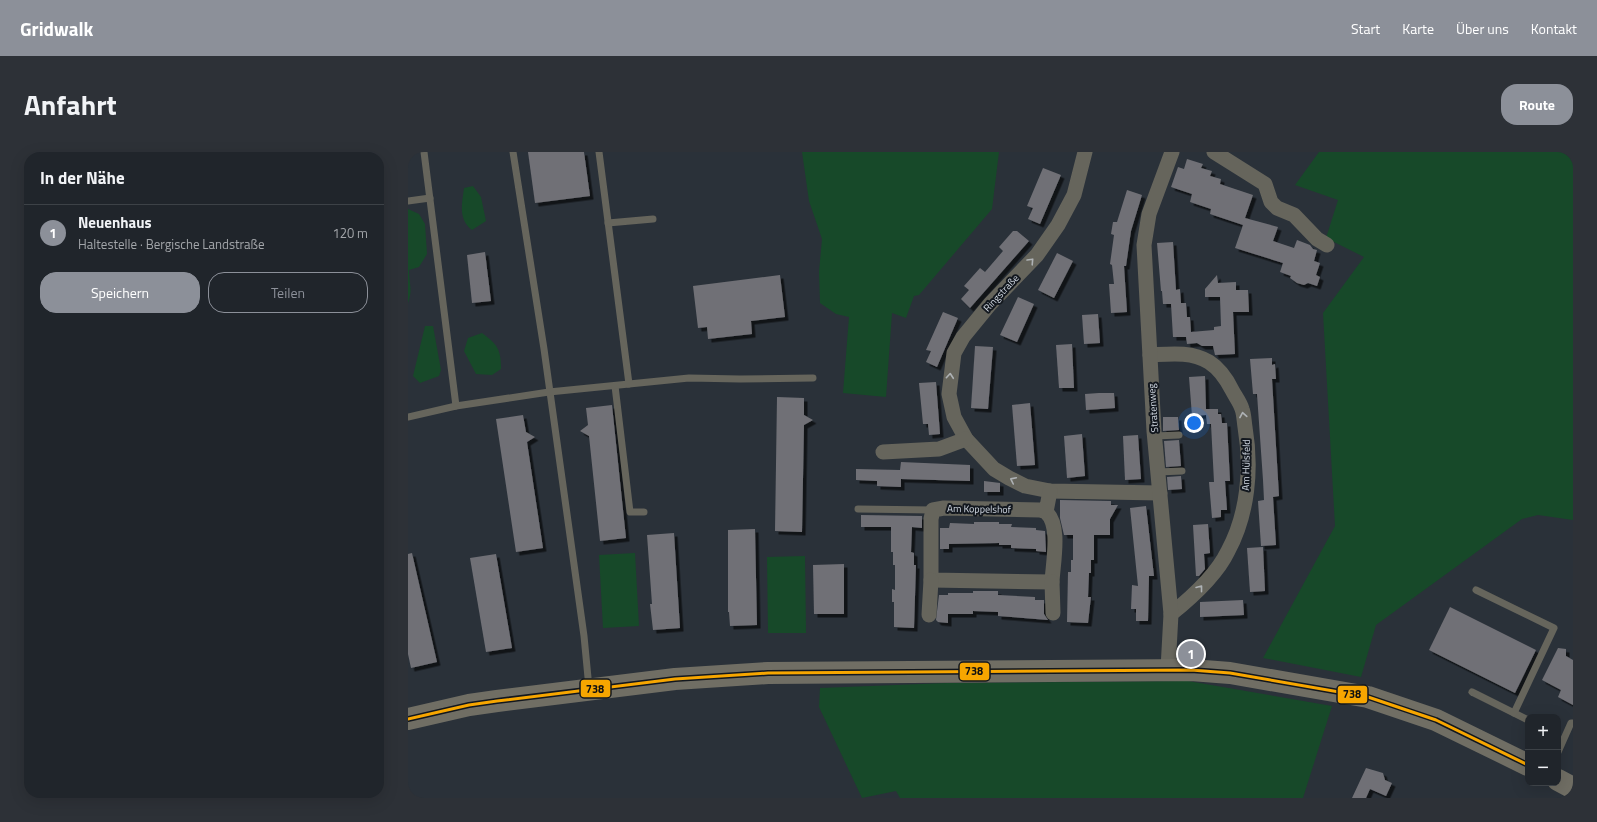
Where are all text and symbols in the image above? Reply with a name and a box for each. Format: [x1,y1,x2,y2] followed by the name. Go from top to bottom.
[20,14,93,43] text: Gridwalk
[1351,18,1380,39] text: Start
[1402,18,1434,39] text: Karte
[1456,18,1509,39] text: Über uns
[1531,18,1577,39] text: Kontakt
[24,83,117,126] text: Anfahrt
[1501,84,1573,125] button: Route
[40,165,125,191] text: In der Nähe
[78,211,152,234] text: Neuenhaus
[49,223,57,243] text: 1
[332,223,368,243] text: 120 m
[78,234,265,254] text: Haltestelle · Bergische Landstraße
[1026,258,1034,266] one-way arrow
[980,271,1022,315] street label: Ringstraße
[40,272,200,313] button: Speichern
[208,272,368,313] button: Teilen
[946,373,955,379] one-way arrow
[1144,383,1162,433] street label: Stratenweg
[1239,412,1248,418] one-way arrow
[1184,413,1204,433] your location
[1238,439,1254,491] street label: Am Hülsfeld
[1010,477,1017,485] one-way arrow
[947,501,1012,517] street label: Am Koppelshof
[1195,586,1202,593] one-way arrow
[1178,639,1204,669] pin: 1
[959,662,990,681] line badge: 738
[965,663,983,679] text: 738
[580,679,611,698] line badge: 738
[586,681,604,697] text: 738
[1337,685,1368,704] line badge: 738
[1343,686,1361,702] text: 738
[1525,714,1561,786] map controls
[1525,714,1561,750] button: +
[1525,750,1561,786] button: −

